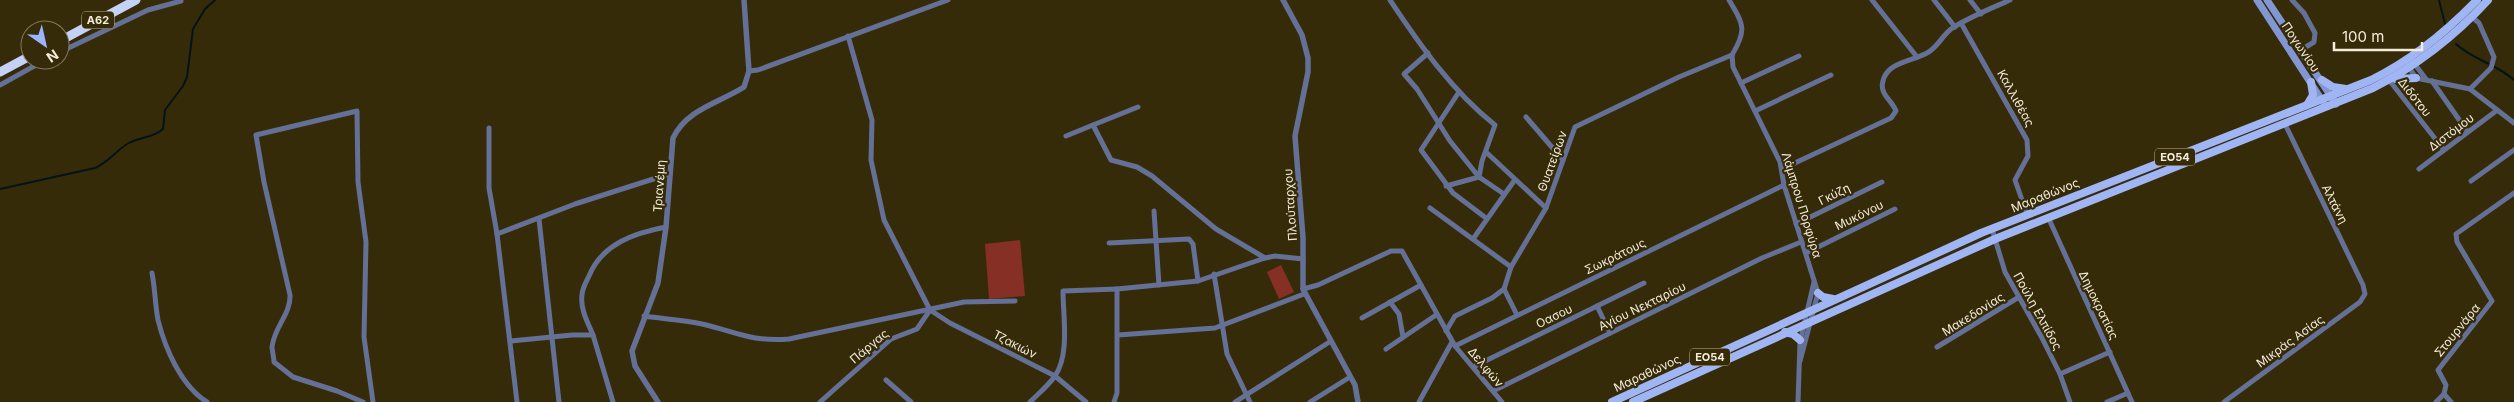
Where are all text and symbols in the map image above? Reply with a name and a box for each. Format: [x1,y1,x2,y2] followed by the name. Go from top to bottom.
[82,12,114,28] road number: Α62
[2279,19,2323,75] street label: Πογωνίου
[20,20,70,70] north arrow
[2334,20,2422,52] scale bar
[2342,27,2384,46] text: 100 m
[43,46,62,66] text: N
[1994,67,2038,129] street label: Καλλιθέας
[2395,75,2435,119] street label: Διδότου
[2425,110,2477,154] street label: Διστόμου
[1534,129,1570,193] street label: Θυατείρων
[2155,148,2195,166] road number: ΕΟ54
[1779,150,1825,260] street label: Λάμπρου Πορφύρα
[650,159,668,213] street label: Τριανέμη
[1280,168,1300,242] street label: Πλούταρχου
[2009,174,2081,215] street label: Μαραθώνος
[1816,180,1852,208] street label: Γκύζη
[2319,182,2351,226] street label: Αλτάνη
[1832,197,1886,233] street label: Μυκόνου
[1582,235,1648,277] street label: Σωκράτους
[2076,268,2122,342] street label: Δημοκρατίας
[2010,269,2066,353] street label: Πούλη Ελπίδος
[1596,278,1688,334] street label: Αγίου Νεκταρίου
[1939,289,2007,339] street label: Μακεδονίας
[2431,300,2483,360] street label: Στουρνάρα
[1533,301,1575,331] street label: Οασου
[2253,311,2327,371] street label: Μικράς Ασίας
[847,325,891,366] street label: Πάργας
[991,327,1039,361] street label: Τζακιών
[1465,344,1507,390] street label: Δελφών
[1690,348,1730,366] road number: ΕΟ54
[1611,351,1683,395] street label: Μαραθώνος

